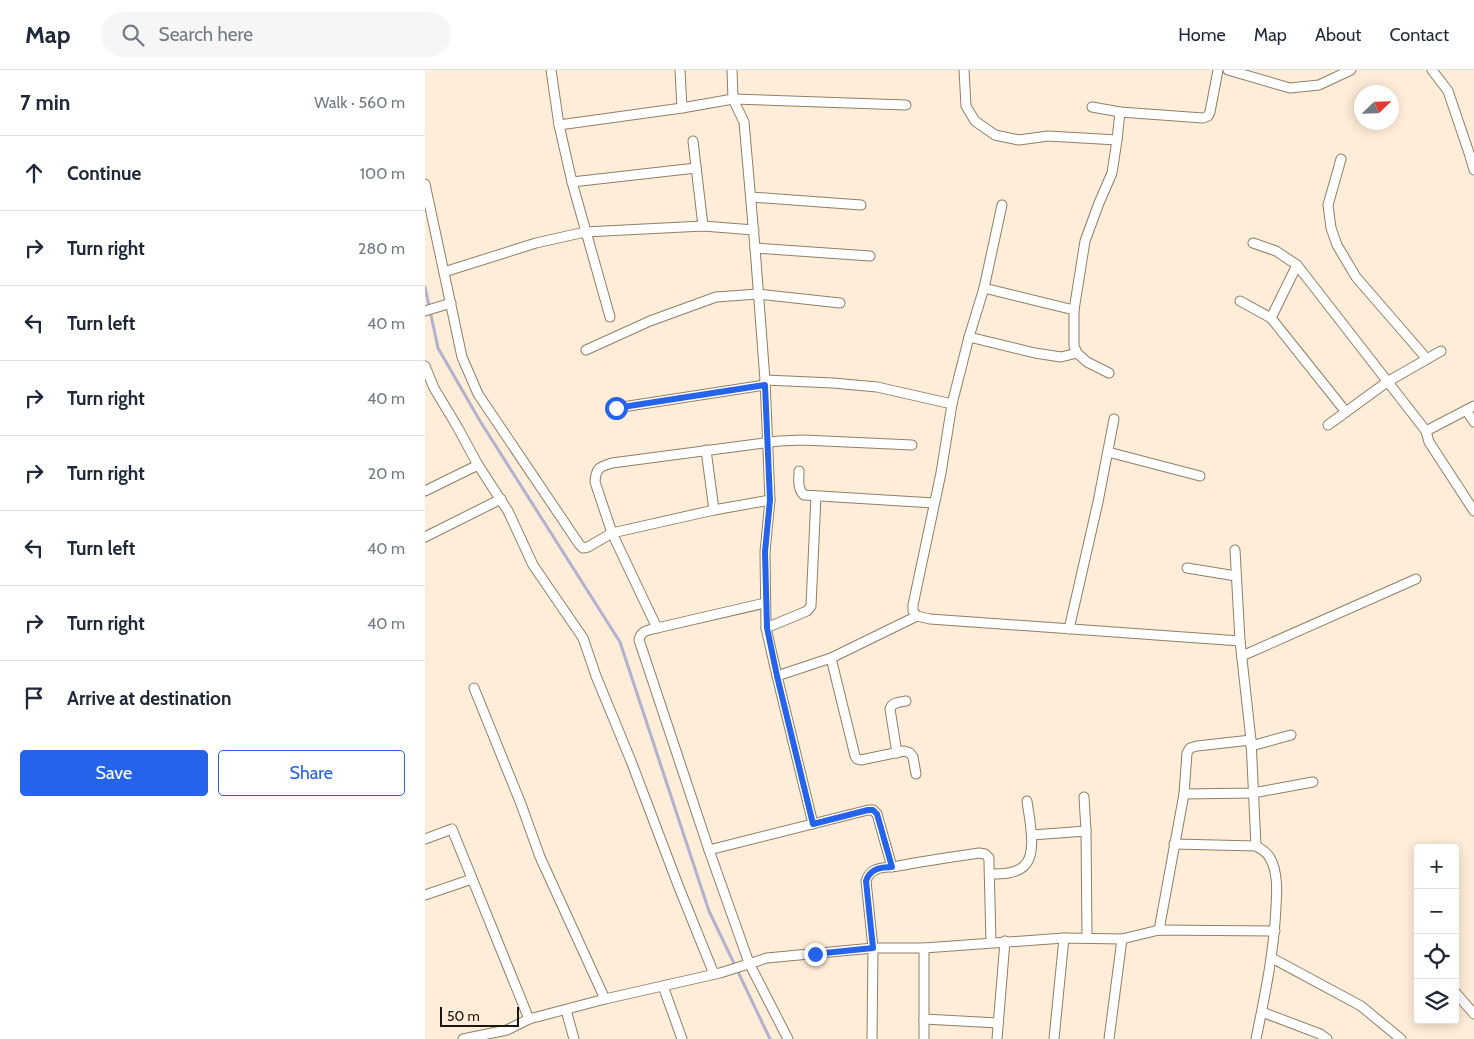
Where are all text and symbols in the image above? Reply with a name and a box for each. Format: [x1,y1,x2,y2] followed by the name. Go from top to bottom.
[101,12,451,57] search box
[25,20,71,49] text: Map
[119,21,147,49] icon: search
[159,23,253,46] text: Search here
[1178,24,1226,46] text: Home
[1254,24,1287,46] text: Map
[1315,24,1361,46] text: About
[1389,24,1449,46] text: Contact
[1354,85,1399,130] north arrow
[20,90,70,115] text: 7 min
[314,93,405,112] text: Walk · 560 m
[20,159,48,187] icon: ahead
[67,162,141,185] text: Continue
[360,164,405,183] text: 100 m
[20,234,48,262] icon: right
[67,237,145,260] text: Turn right
[358,239,405,258] text: 280 m
[20,309,48,337] icon: left
[67,312,135,335] text: Turn left
[367,314,405,333] text: 40 m
[20,384,48,412] icon: right
[67,387,145,410] text: Turn right
[367,389,405,408] text: 40 m
[605,397,628,420] route start
[20,459,48,487] icon: right
[67,462,145,485] text: Turn right
[368,464,405,483] text: 20 m
[20,534,48,562] icon: left
[67,537,135,560] text: Turn left
[367,539,405,558] text: 40 m
[20,609,48,637] icon: right
[67,612,145,635] text: Turn right
[367,614,405,633] text: 40 m
[20,684,48,712] icon: arrive
[67,687,231,710] text: Arrive at destination
[20,750,208,796] button: Save
[218,750,405,796] button: Share
[1414,844,1459,1024] map controls
[1414,844,1459,889] button: +
[1414,889,1459,934] button: −
[1414,934,1459,979] button: locate
[804,943,827,966] route end
[1414,979,1459,1024] button: layers
[440,1004,519,1027] scale bar
[447,1007,480,1025] text: 50 m

